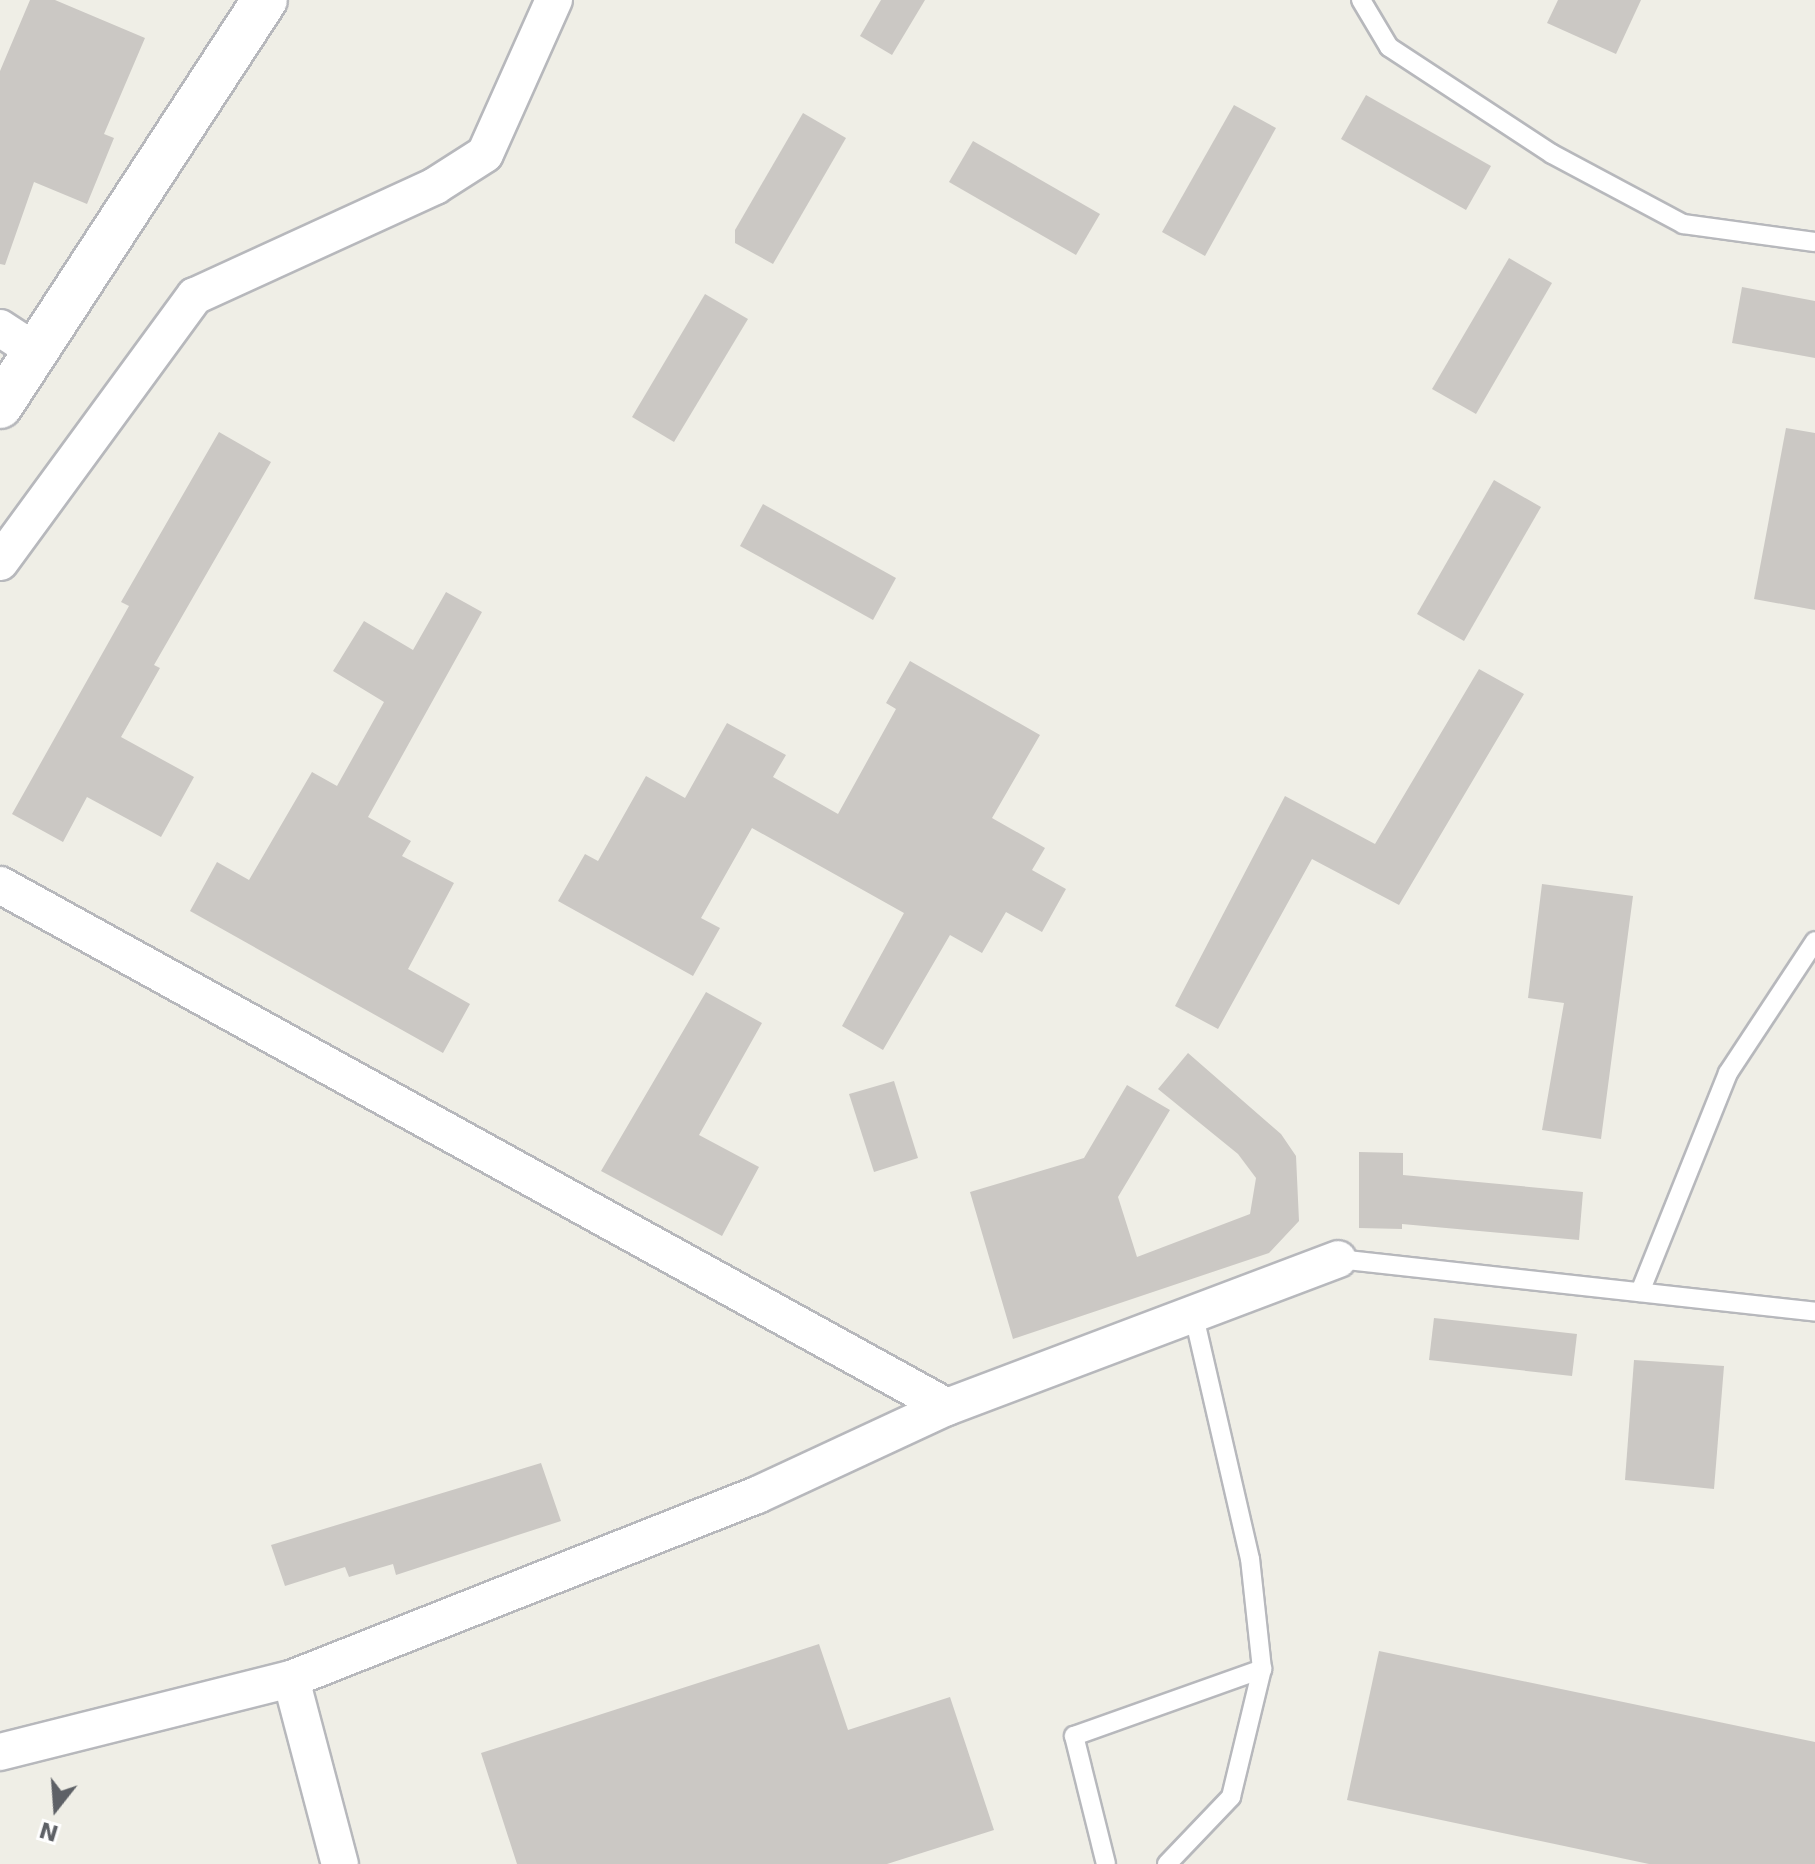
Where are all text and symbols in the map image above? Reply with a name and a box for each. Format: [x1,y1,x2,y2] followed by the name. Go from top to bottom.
[16,1768,96,1848] north arrow
[36,1817,61,1846] text: N

